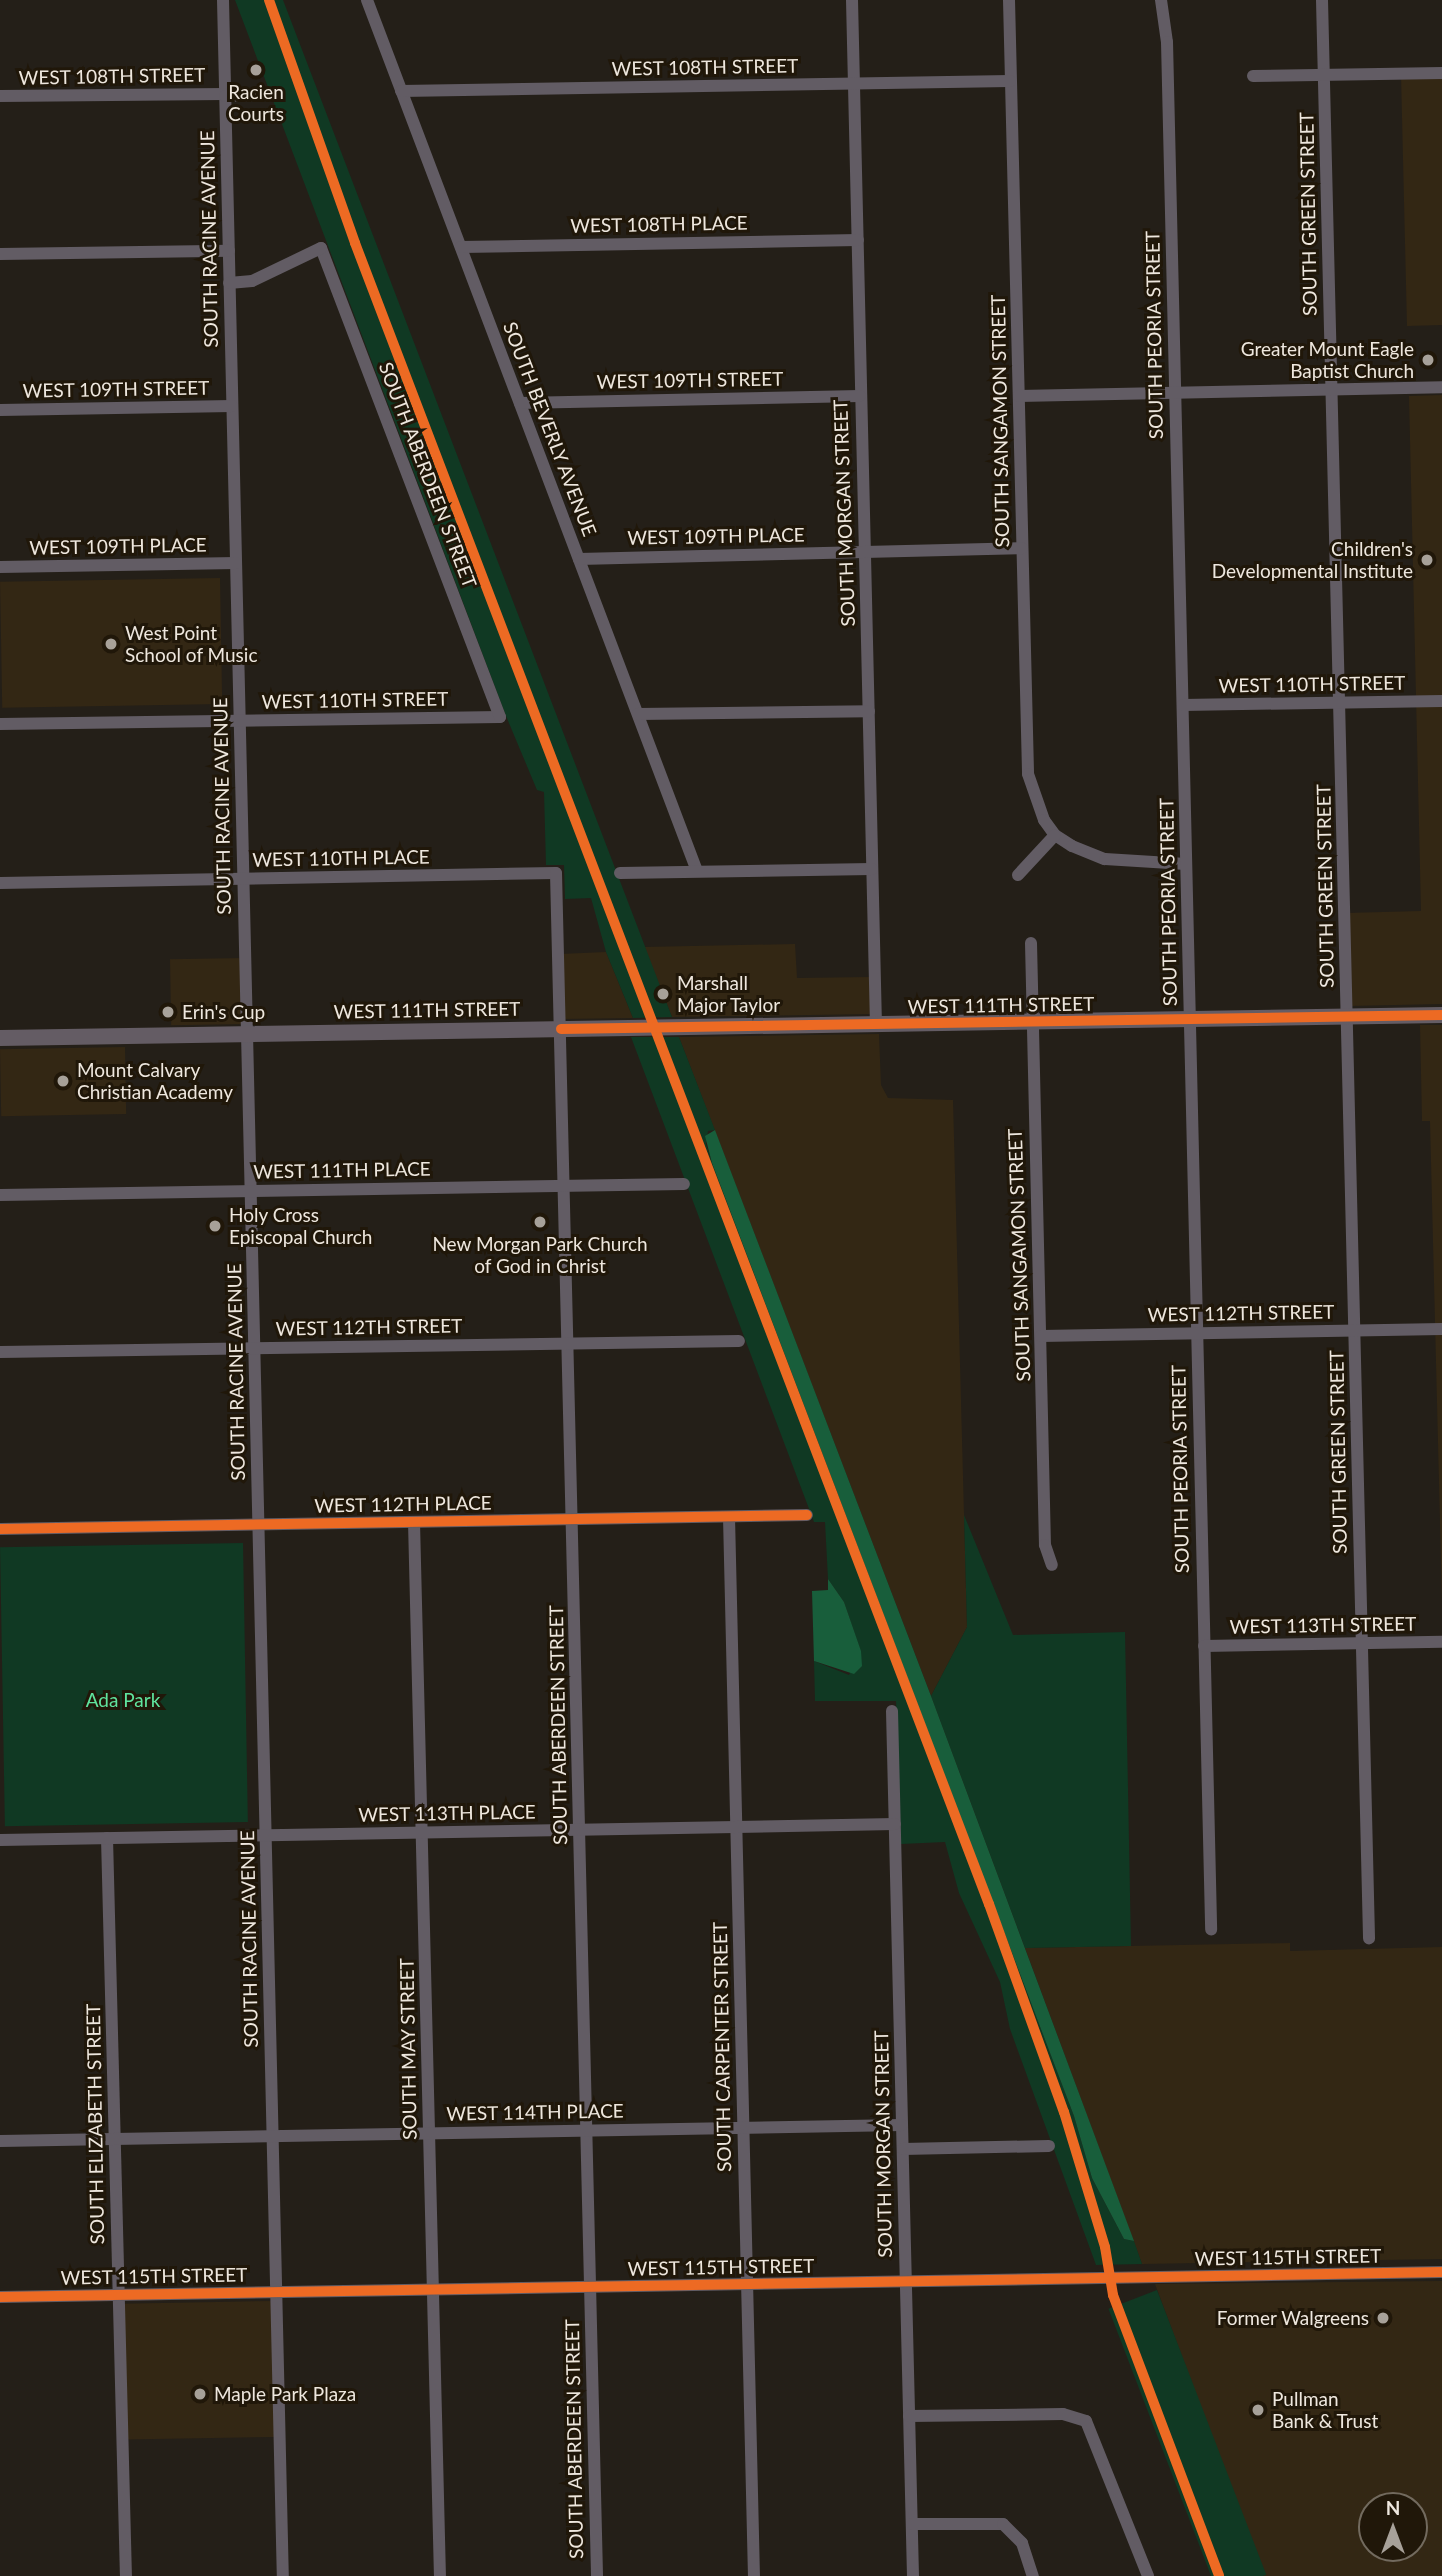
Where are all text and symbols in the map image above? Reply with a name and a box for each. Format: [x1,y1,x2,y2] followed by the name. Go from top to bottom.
[611,54,799,80] street label: WEST 108TH STREET
[248,62,264,78] marker: Racien Courts
[18,63,206,89] street label: WEST 108TH STREET
[228,81,284,125] place label: Racien Courts
[1295,112,1321,316] street label: SOUTH GREEN STREET
[196,130,222,348] street label: SOUTH RACINE AVENUE
[570,211,748,237] street label: WEST 108TH PLACE
[1141,230,1167,440] street label: SOUTH PEORIA STREET
[986,294,1014,548] street label: SOUTH SANGAMON STREET
[498,318,602,540] street label: SOUTH BEVERLY AVENUE
[1240,338,1414,382] place label: Greater Mount Eagle Baptist Church
[1420,352,1436,368] marker: Greater Mount Eagle Baptist Church
[374,359,482,591] street label: SOUTH ABERDEEN STREET
[596,367,784,393] street label: WEST 109TH STREET
[22,376,210,402] street label: WEST 109TH STREET
[829,399,859,627] street label: SOUTH MORGAN STREET
[627,523,805,549] street label: WEST 109TH PLACE
[29,533,207,559] street label: WEST 109TH PLACE
[1212,538,1413,582] place label: Children's Developmental Institute
[1419,552,1435,568] marker: Children's Developmental Institute
[125,622,258,666] place label: West Point School of Music
[103,636,119,652] marker: West Point School of Music
[1218,671,1406,697] street label: WEST 110TH STREET
[261,687,449,713] street label: WEST 110TH STREET
[209,697,235,915] street label: SOUTH RACINE AVENUE
[1312,784,1338,988] street label: SOUTH GREEN STREET
[1155,797,1181,1007] street label: SOUTH PEORIA STREET
[252,845,430,871] street label: WEST 110TH PLACE
[677,972,781,1016] place label: Marshall Major Taylor
[655,986,671,1002] marker: Marshall Major Taylor
[907,992,1095,1018] street label: WEST 111TH STREET
[333,997,521,1023] street label: WEST 111TH STREET
[182,1001,265,1023] place label: Erin's Cup
[160,1004,176,1020] marker: Erin's Cup
[77,1059,234,1103] place label: Mount Calvary Christian Academy
[55,1073,71,1089] marker: Mount Calvary Christian Academy
[1003,1128,1035,1382] street label: SOUTH SANGAMON STREET
[253,1157,431,1183] street label: WEST 111TH PLACE
[229,1204,372,1248] place label: Holy Cross Episcopal Church
[532,1214,548,1230] marker: New Morgan Park Church of God in Christ
[207,1218,223,1234] marker: Holy Cross Episcopal Church
[432,1233,648,1277] place label: New Morgan Park Church of God in Christ
[223,1263,249,1481] street label: SOUTH RACINE AVENUE
[1147,1300,1335,1326] street label: WEST 112TH STREET
[275,1314,463,1340] street label: WEST 112TH STREET
[1325,1350,1351,1554] street label: SOUTH GREEN STREET
[1167,1364,1193,1574] street label: SOUTH PEORIA STREET
[314,1491,492,1517] street label: WEST 112TH PLACE
[545,1605,571,1845] street label: SOUTH ABERDEEN STREET
[1229,1612,1417,1638] street label: WEST 113TH STREET
[86,1689,160,1711] park label: Ada Park
[358,1800,536,1826] street label: WEST 113TH PLACE
[236,1830,262,2048] street label: SOUTH RACINE AVENUE
[708,1922,736,2172] street label: SOUTH CARPENTER STREET
[395,1958,421,2140] street label: SOUTH MAY STREET
[81,2003,109,2245] street label: SOUTH ELIZABETH STREET
[870,2030,896,2258] street label: SOUTH MORGAN STREET
[446,2099,624,2125] street label: WEST 114TH PLACE
[1194,2244,1382,2270] street label: WEST 115TH STREET
[627,2254,815,2280] street label: WEST 115TH STREET
[60,2263,248,2289] street label: WEST 115TH STREET
[1216,2307,1369,2329] place label: Former Walgreens
[1375,2310,1391,2326] marker: Former Walgreens
[561,2319,587,2559] street label: SOUTH ABERDEEN STREET
[214,2383,356,2405] place label: Maple Park Plaza
[192,2386,208,2402] marker: Maple Park Plaza
[1272,2388,1379,2432] place label: Pullman Bank & Trust
[1250,2402,1266,2418] marker: Pullman Bank & Trust
[1358,2492,1428,2562] north arrow
[1386,2496,1400,2519] text: N

